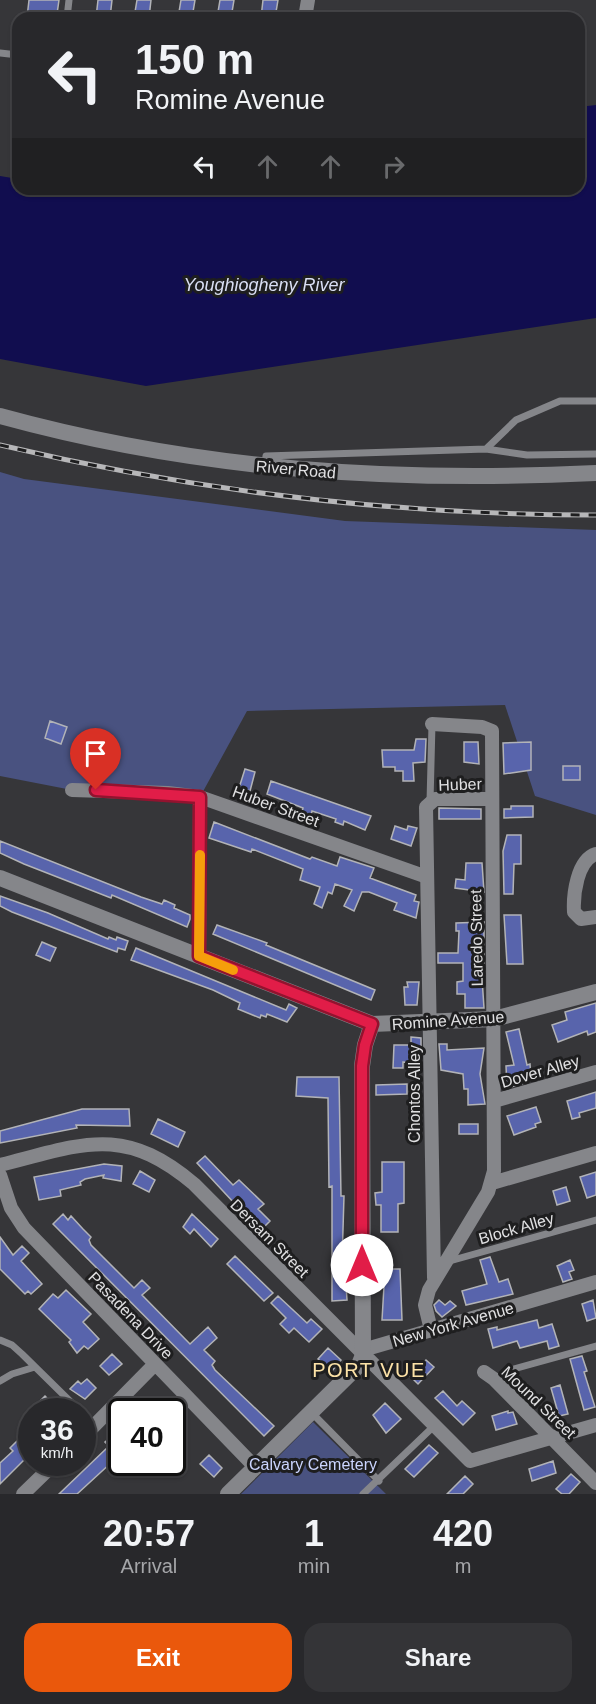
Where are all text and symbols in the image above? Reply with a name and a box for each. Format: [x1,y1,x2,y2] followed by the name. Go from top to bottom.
[36,36,114,114] icon: left
[135,36,254,83] text: 150 m
[135,85,325,115] text: Romine Avenue
[188,150,221,183] icon: left
[251,150,284,183] icon: ahead
[314,150,347,183] icon: ahead
[377,150,410,183] icon: right
[183,275,346,295] water label: Youghiogheny River
[255,458,337,481] street label: River Road
[70,728,121,790] pin
[79,737,112,770] icon: arrive
[438,775,483,794] street label: Huber
[230,783,322,830] street label: Huber Street
[467,889,486,987] street label: Laredo Street
[391,1008,505,1033] street label: Romine Avenue
[406,1045,423,1143] street label: Chontos Alley
[499,1052,581,1091] street label: Dover Alley
[227,1196,313,1281] street label: Dersam Street
[477,1210,556,1247] street label: Block Alley
[330,1233,394,1297] position arrow
[85,1268,176,1362] street label: Pasadena Drive
[391,1299,516,1350] street label: New York Avenue
[312,1359,426,1381] district label: PORT VUE
[498,1363,580,1442] street label: Mound Street
[108,1398,186,1476] speed limit sign: 40
[40,1413,74,1446] text: 36
[41,1444,73,1461] text: km/h
[249,1456,377,1473] park label: Calvary Cemetery
[103,1513,195,1554] text: 20:57
[304,1513,324,1554] text: 1
[433,1513,493,1554] text: 420
[121,1555,177,1577] text: Arrival
[298,1555,330,1577] text: min
[455,1555,471,1577] text: m
[24,1623,292,1692] button: Exit
[304,1623,572,1692] button: Share

